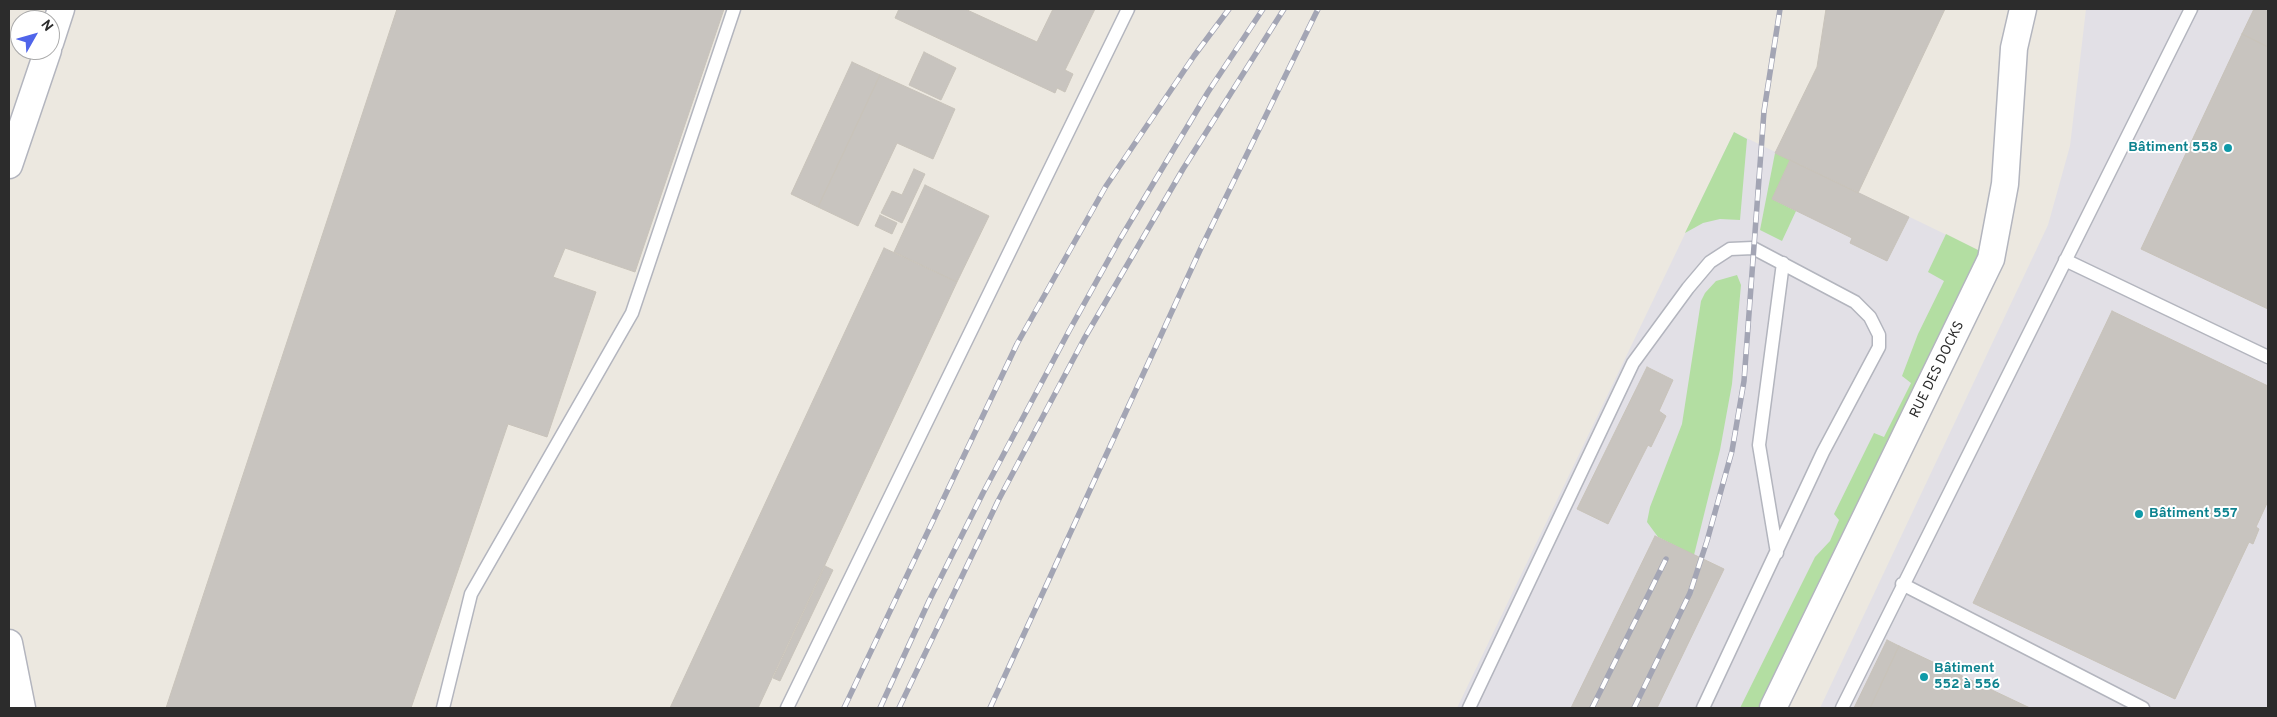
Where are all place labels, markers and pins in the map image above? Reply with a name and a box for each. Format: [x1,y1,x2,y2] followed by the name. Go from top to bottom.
[2128,140,2218,156] place label: Bâtiment 558
[2222,142,2234,154] marker: Bâtiment 558
[2149,506,2238,522] place label: Bâtiment 557
[2133,508,2145,520] marker: Bâtiment 557
[1934,661,2000,694] place label: Bâtiment 552 à 556
[1918,671,1930,683] marker: Bâtiment 552 à 556

